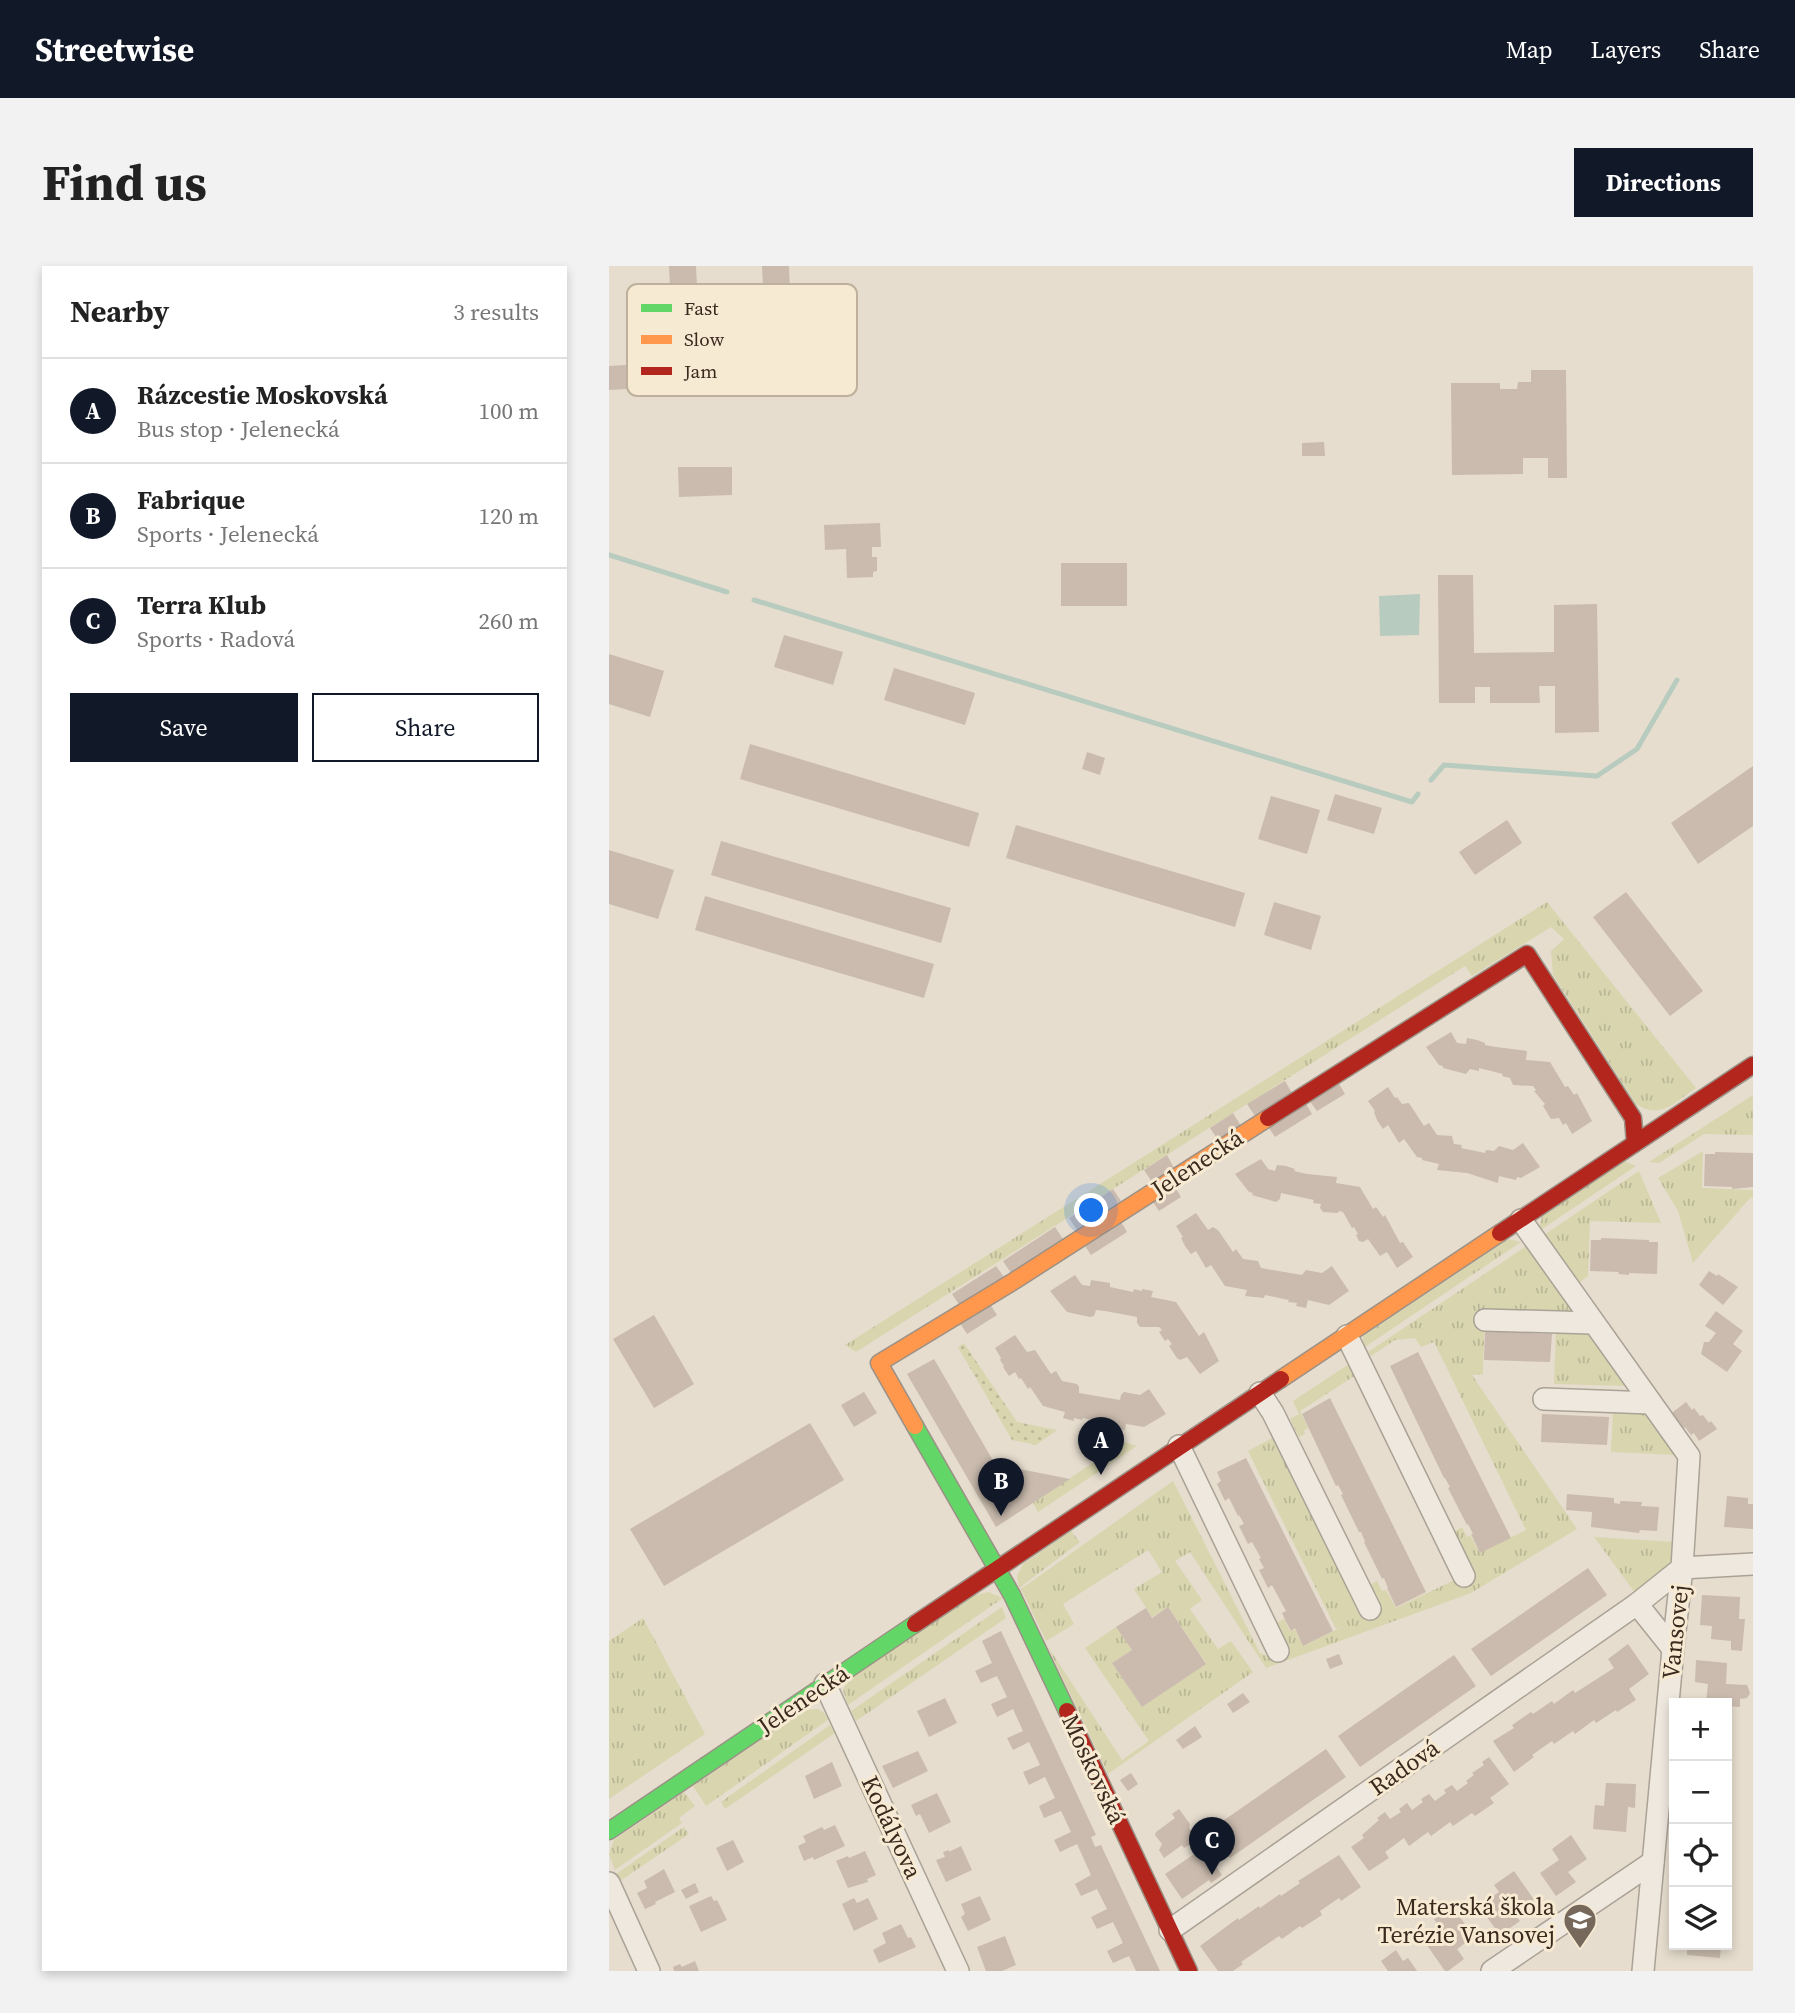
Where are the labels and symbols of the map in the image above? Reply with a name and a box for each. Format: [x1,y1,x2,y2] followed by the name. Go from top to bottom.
[627,284,857,396] legend
[684,295,719,321] text: Fast
[684,326,725,352] text: Slow
[683,358,717,384] text: Jam
[1144,1121,1250,1206] street label: Jelenecká
[1074,1193,1108,1227] your location
[1078,1417,1124,1475] pin: A
[978,1458,1024,1516] pin: B
[1654,1583,1696,1681] street label: Vansovej
[750,1656,856,1742] street label: Jelenecká
[1054,1709,1134,1830] street label: Moskovská
[1362,1731,1446,1803] street label: Radová
[854,1770,931,1885] street label: Kodályova
[1189,1817,1235,1875] pin: C
[1378,1890,1556,1951] place label: Materská škola Terézie Vansovej
[1561,1901,1599,1950] school or university icon: Materská škola Terézie Vansovej

